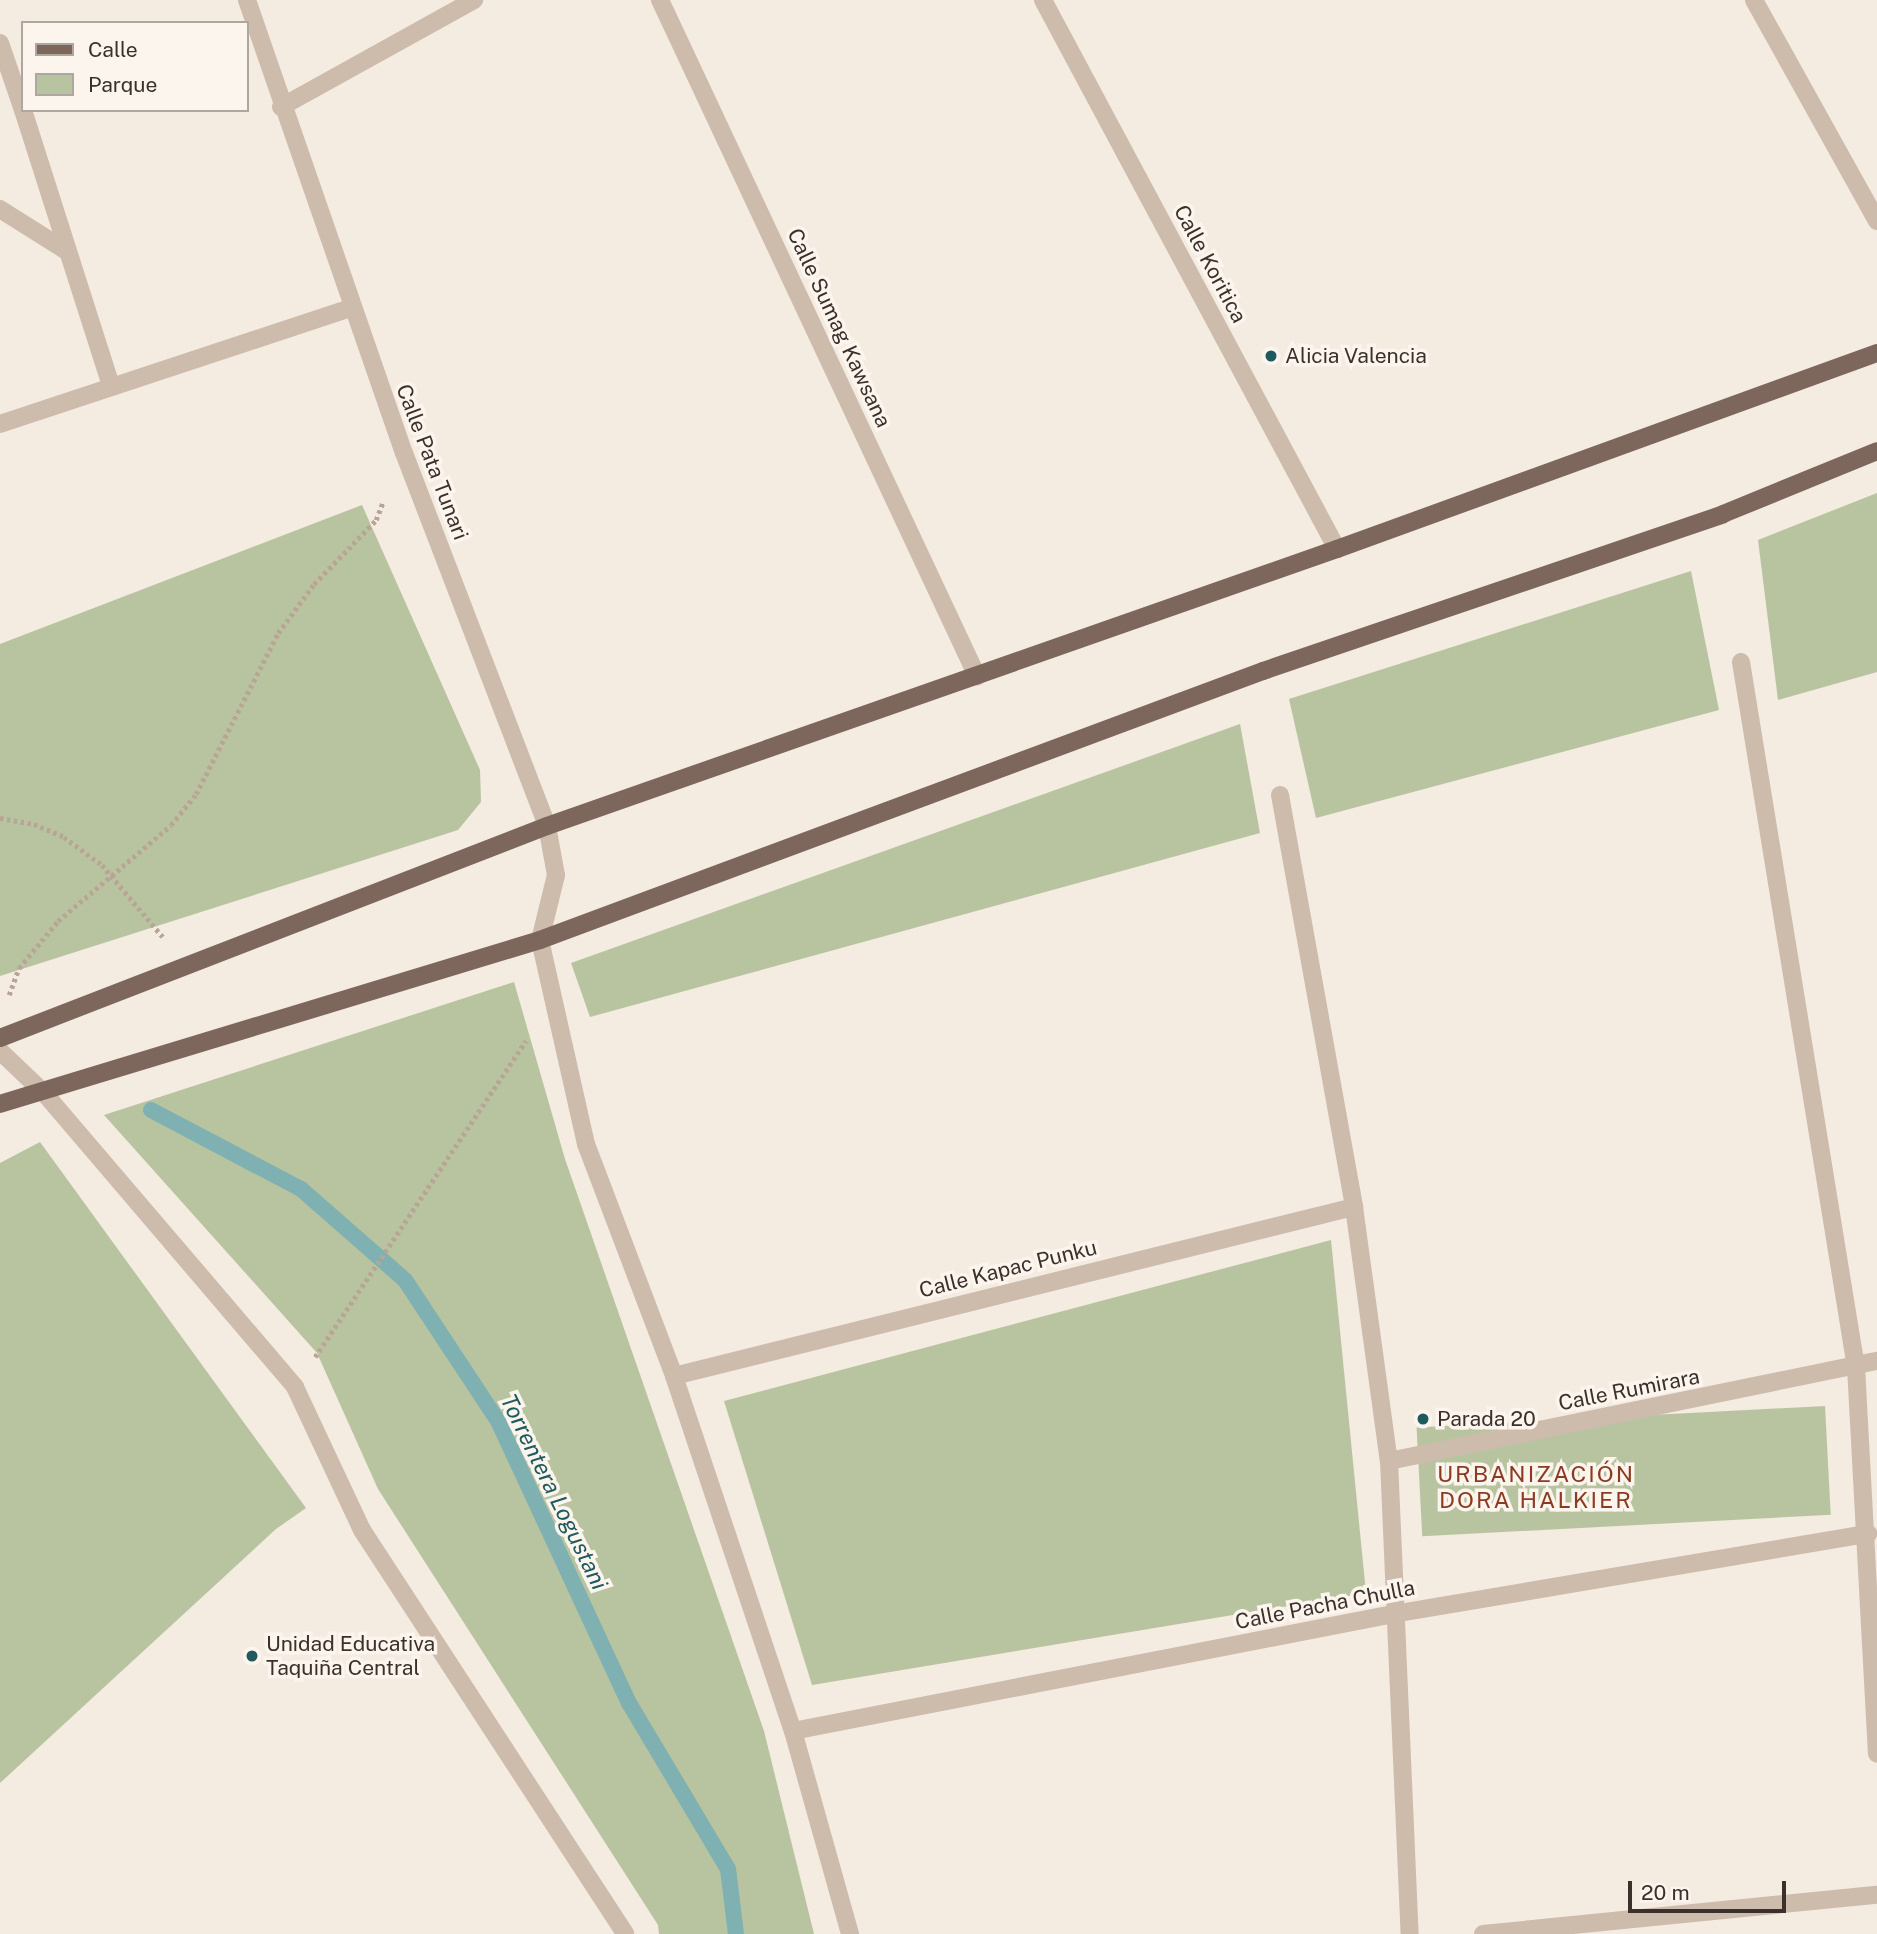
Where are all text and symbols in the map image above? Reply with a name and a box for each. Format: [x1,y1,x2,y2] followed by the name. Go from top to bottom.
[21,21,248,112] legend
[88,37,138,62] text: Calle
[88,72,157,97] text: Parque
[1168,201,1252,327] street label: Calle Koritica
[782,224,896,432] street label: Calle Sumag Kawsana
[1285,343,1427,369] place label: Alicia Valencia
[1263,348,1279,364] marker: Alicia Valencia
[391,381,473,543] street label: Calle Pata Tunari
[916,1235,1100,1303] street label: Calle Kapac Punku
[1556,1364,1702,1416] street label: Calle Rumirara
[495,1390,613,1594] water label: Torrentera Logustani
[1437,1406,1536,1432] place label: Parada 20
[1415,1411,1431,1427] marker: Parada 20
[1439,1460,1633,1514] district label: URBANIZACIÓN DORA HALKIER
[1233,1575,1417,1635] street label: Calle Pacha Chulla
[266,1631,435,1681] place label: Unidad Educativa Taquiña Central
[244,1648,260,1664] marker: Unidad Educativa Taquiña Central
[1632,1868,1790,1912] scale bar
[1641,1880,1690,1905] text: 20 m

